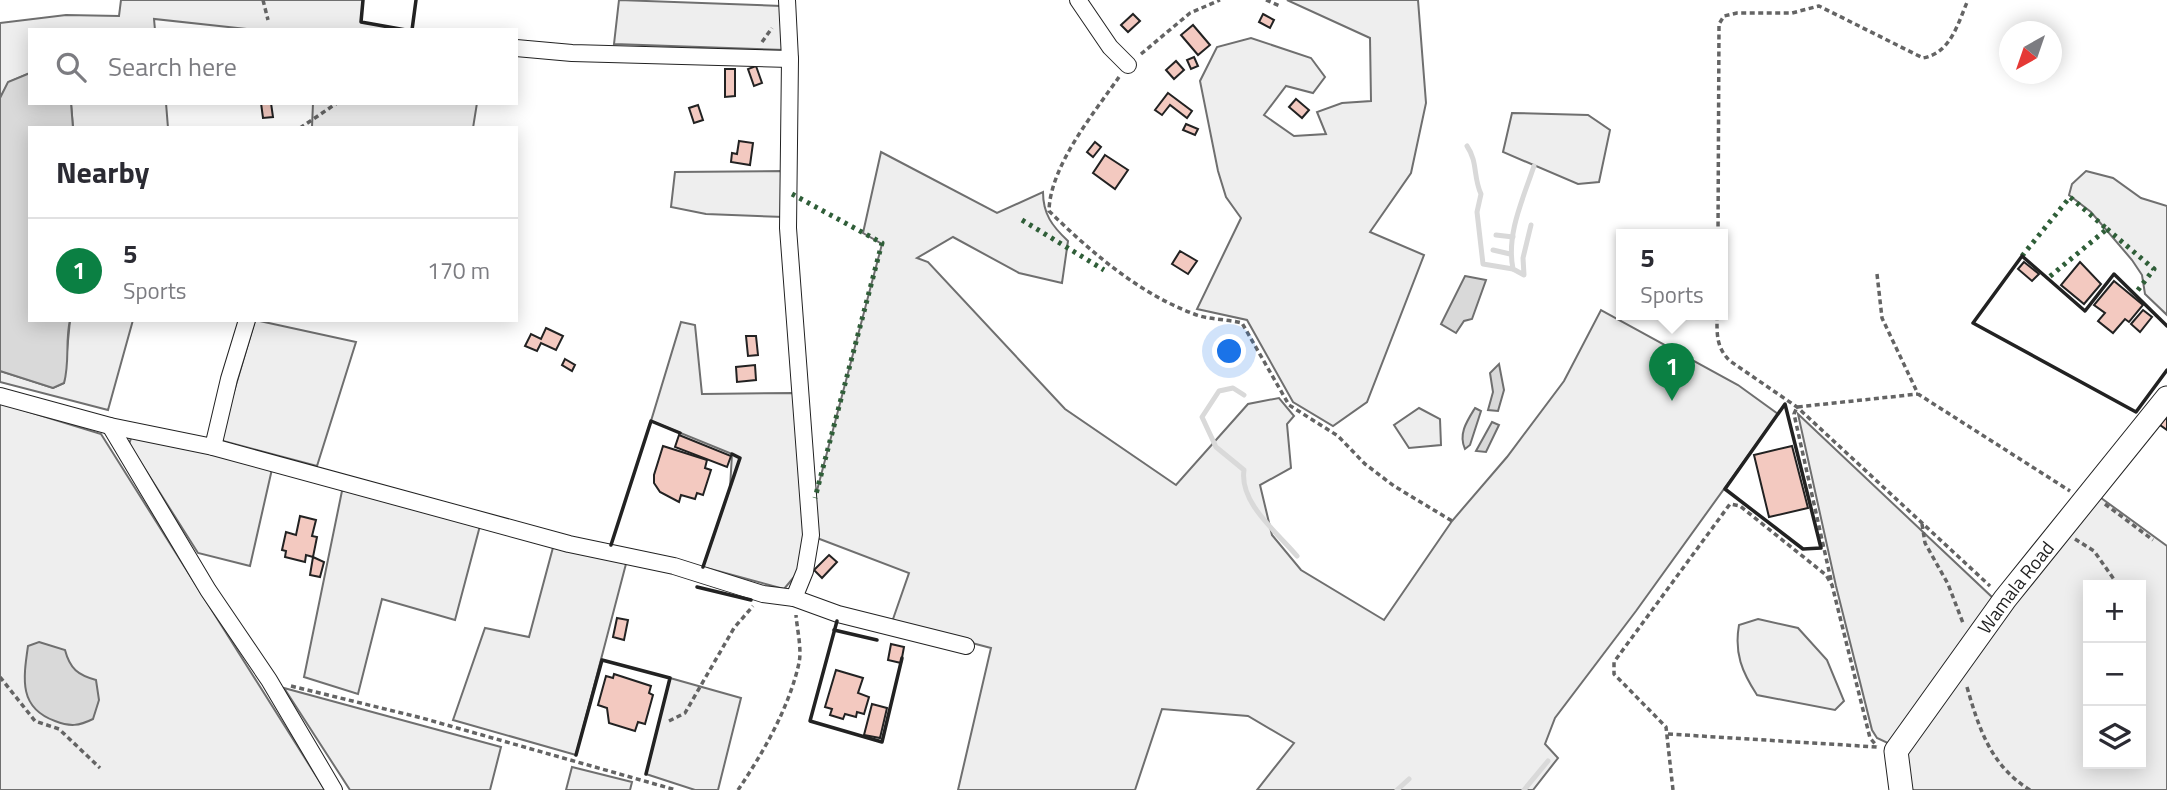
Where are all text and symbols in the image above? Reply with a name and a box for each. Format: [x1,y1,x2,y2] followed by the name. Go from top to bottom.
[1999,21,2062,84] north arrow
[28,28,518,105] search box
[108,47,237,86] text: Search here
[52,48,90,86] icon: search
[56,149,149,195] text: Nearby
[1616,229,1728,320] popup
[123,234,138,273] text: 5
[1640,238,1655,277] text: 5
[73,253,85,288] text: 1
[427,253,490,288] text: 170 m
[123,273,186,308] text: Sports
[1640,277,1704,312] text: Sports
[1212,334,1246,368] your location
[1649,343,1695,401] pin: 1
[1970,534,2060,639] street label: Wamala Road
[2083,580,2146,769] map controls
[2083,580,2146,643] button: +
[2083,643,2146,706] button: −
[2083,706,2146,769] button: layers

